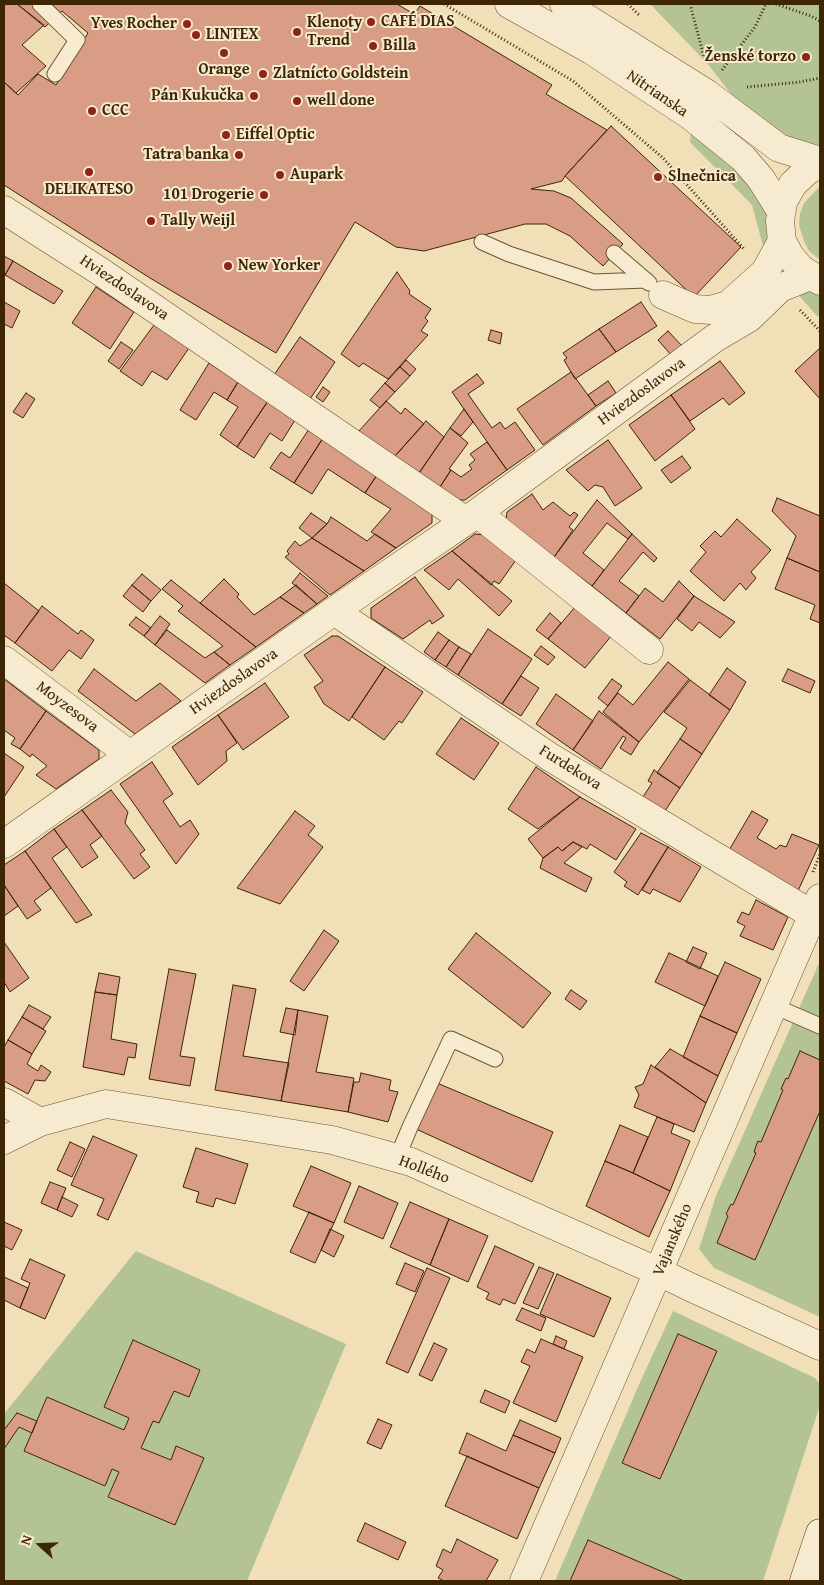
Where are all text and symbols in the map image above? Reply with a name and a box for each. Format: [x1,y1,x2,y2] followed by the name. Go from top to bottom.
[381,12,455,32] place label: CAFÉ DIAS
[307,13,362,51] place label: Klenoty Trend
[91,14,177,34] place label: Yves Rocher
[365,16,377,28] marker: CAFÉ DIAS
[181,18,193,30] marker: Yves Rocher
[206,25,259,45] place label: LINTEX
[291,26,303,38] marker: Klenoty Trend
[190,29,202,41] marker: LINTEX
[383,36,416,56] place label: Billa
[367,40,379,52] marker: Billa
[218,47,230,59] marker: Orange
[704,47,796,67] place label: Ženské torzo
[800,51,812,63] marker: Ženské torzo
[198,60,250,80] place label: Orange
[273,64,409,84] place label: Zlatnícto Goldstein
[623,66,691,122] street label: Nitrianska
[257,68,269,80] marker: Zlatnícto Goldstein
[151,86,244,106] place label: Pán Kukučka
[248,90,260,102] marker: Pán Kukučka
[307,91,375,111] place label: well done
[291,95,303,107] marker: well done
[102,101,129,121] place label: CCC
[86,105,98,117] marker: CCC
[236,125,315,145] place label: Eiffel Optic
[220,129,232,141] marker: Eiffel Optic
[143,145,229,165] place label: Tatra banka
[233,149,245,161] marker: Tatra banka
[290,165,343,185] place label: Aupark
[83,166,95,178] marker: DELIKATESO
[668,167,736,187] place label: Slnečnica
[274,169,286,181] marker: Aupark
[652,171,664,183] marker: Slnečnica
[45,180,133,200] place label: DELIKATESO
[163,185,254,205] place label: 101 Drogerie
[258,189,270,201] marker: 101 Drogerie
[161,211,235,231] place label: Tally Weijl
[145,215,157,227] marker: Tally Weijl
[76,251,172,325] street label: Hviezdoslavova
[238,256,320,276] place label: New Yorker
[222,260,234,272] marker: New Yorker
[595,354,689,430] street label: Hviezdoslavova
[186,645,282,719] street label: Hviezdoslavova
[32,677,102,737] street label: Moyzesova
[535,741,605,795] street label: Furdekova
[396,1152,452,1188] street label: Hollého
[649,1201,697,1279] street label: Vajanského
[15,1520,65,1570] north arrow
[15,1532,37,1548] text: N

